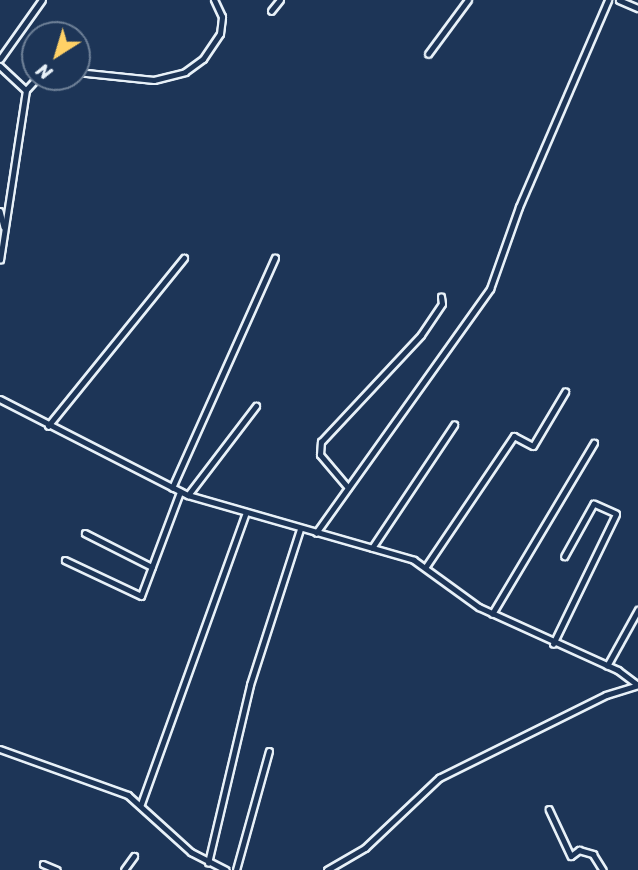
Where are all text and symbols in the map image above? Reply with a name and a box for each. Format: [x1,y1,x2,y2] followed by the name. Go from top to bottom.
[21,21,91,91] north arrow
[29,54,59,89] text: N

